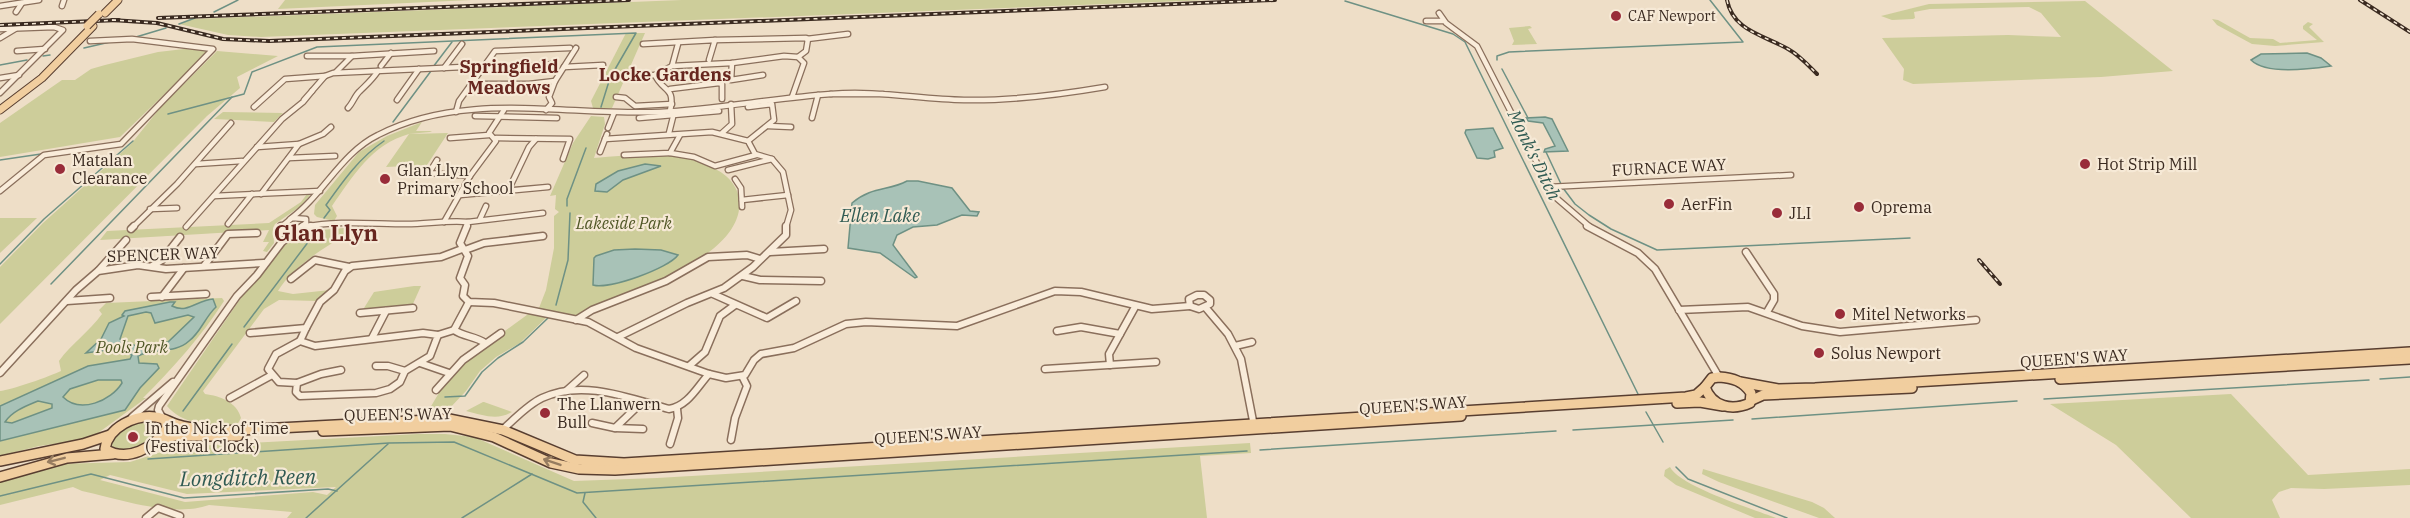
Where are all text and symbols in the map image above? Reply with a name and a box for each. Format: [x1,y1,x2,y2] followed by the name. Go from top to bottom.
[1628,7,1716,25] place label: CAF Newport
[1609,9,1623,23] marker: CAF Newport
[459,55,559,99] district label: Springfield Meadows
[599,63,731,86] district label: Locke Gardens
[1502,105,1566,204] water label: Monk's Ditch
[72,150,147,188] place label: Matalan Clearance
[1611,154,1727,180] street label: FURNACE WAY
[2097,154,2197,174] place label: Hot Strip Mill
[2078,157,2092,171] marker: Hot Strip Mill
[397,160,514,198] place label: Glan Llyn Primary School
[53,162,67,176] marker: Matalan Clearance
[378,172,392,186] marker: Glan Llyn Primary School
[1681,194,1732,214] place label: AerFin
[1662,197,1676,211] marker: AerFin
[1871,197,1932,217] place label: Oprema
[1852,200,1866,214] marker: Oprema
[1789,203,1811,223] place label: JLI
[839,204,920,227] water label: Ellen Lake
[1770,206,1784,220] marker: JLI
[575,213,673,233] park label: Lakeside Park
[274,218,378,247] district label: Glan Llyn
[106,242,220,266] street label: SPENCER WAY
[1852,304,1966,324] place label: Mitel Networks
[1833,307,1847,321] marker: Mitel Networks
[95,337,169,357] park label: Pools Park
[1831,343,1941,363] place label: Solus Newport
[2019,344,2129,372] street label: QUEEN'S WAY
[1812,346,1826,360] marker: Solus Newport
[1358,391,1468,419] street label: QUEEN'S WAY
[557,394,661,432] place label: The Llanwern Bull
[344,403,452,425] street label: QUEEN'S WAY
[538,406,552,420] marker: The Llanwern Bull
[145,418,289,456] place label: In the Nick of Time (Festival Clock)
[873,421,983,449] street label: QUEEN'S WAY
[126,430,140,444] marker: In the Nick of Time (Festival Clock)
[46,455,65,467] one-way arrow
[543,456,562,467] one-way arrow
[178,462,317,492] water label: Longditch Reen

